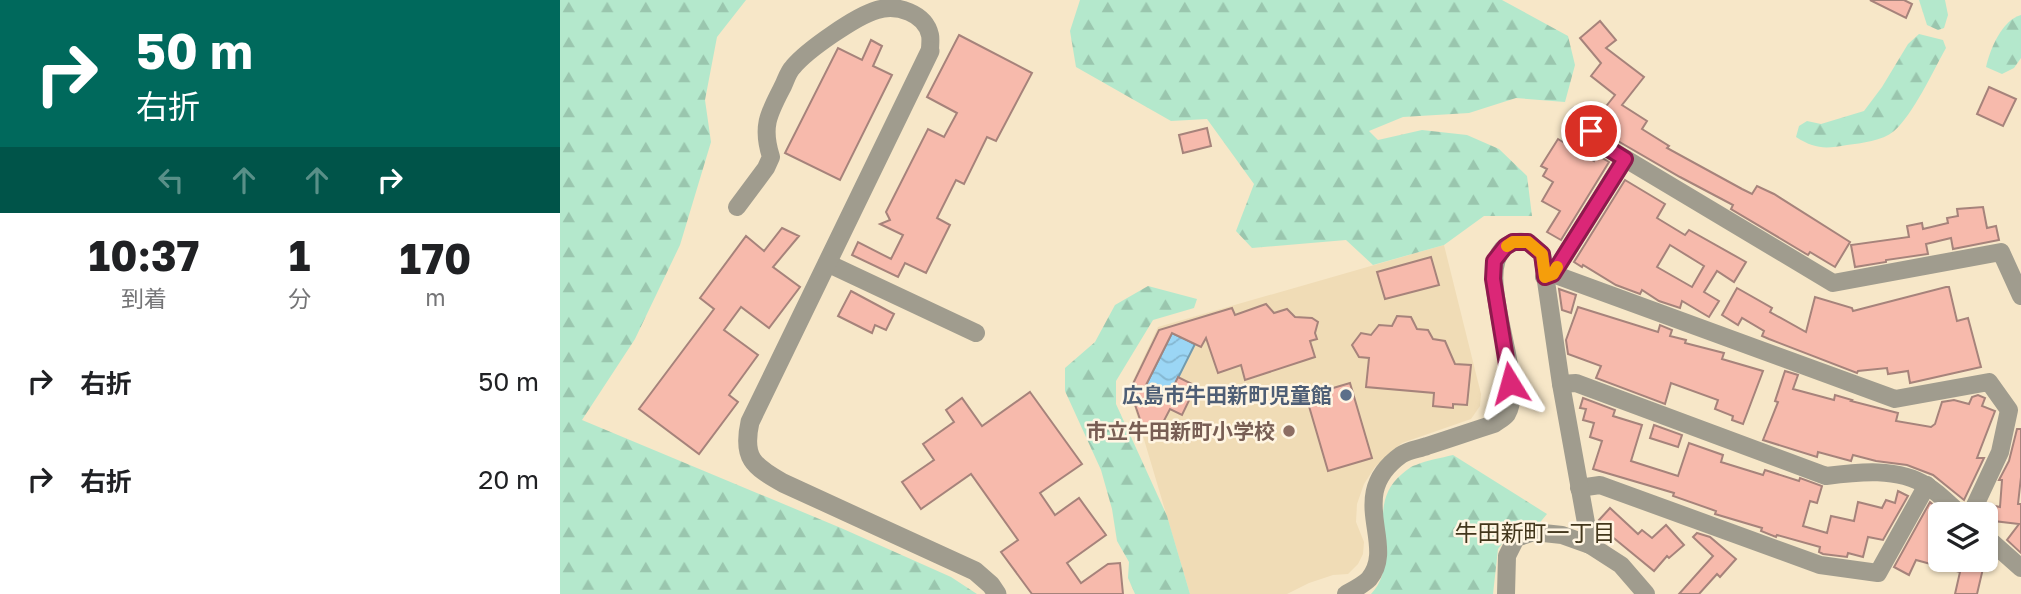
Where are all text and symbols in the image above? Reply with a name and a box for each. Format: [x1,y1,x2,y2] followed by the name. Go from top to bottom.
[136,21,253,80] text: 50 m
[21,28,112,119] icon: right
[136,87,200,125] text: 右折
[1561,101,1621,161] pin
[1572,112,1610,150] icon: arrive
[152,161,190,199] icon: left
[225,161,263,199] icon: ahead
[298,161,336,199] icon: ahead
[371,161,409,199] icon: right
[89,230,199,280] text: 10:37
[289,230,310,280] text: 1
[400,233,471,283] text: 170
[425,283,446,311] text: m
[121,284,167,312] text: 到着
[288,284,311,312] text: 分
[1473,346,1547,420] position arrow
[21,362,59,400] icon: right
[478,366,539,397] text: 50 m
[80,368,132,399] text: 右折
[1122,382,1332,408] place label: 広島市牛田新町児童館
[1338,387,1354,403] marker: 広島市牛田新町児童館
[1086,418,1275,444] place label: 市立牛田新町小学校
[1281,423,1297,439] marker: 市立牛田新町小学校
[21,460,59,498] icon: right
[478,464,539,495] text: 20 m
[80,466,132,497] text: 右折
[1928,502,1998,572] map controls
[1928,502,1998,572] button: layers
[1455,518,1616,546] district label: 牛田新町一丁目

